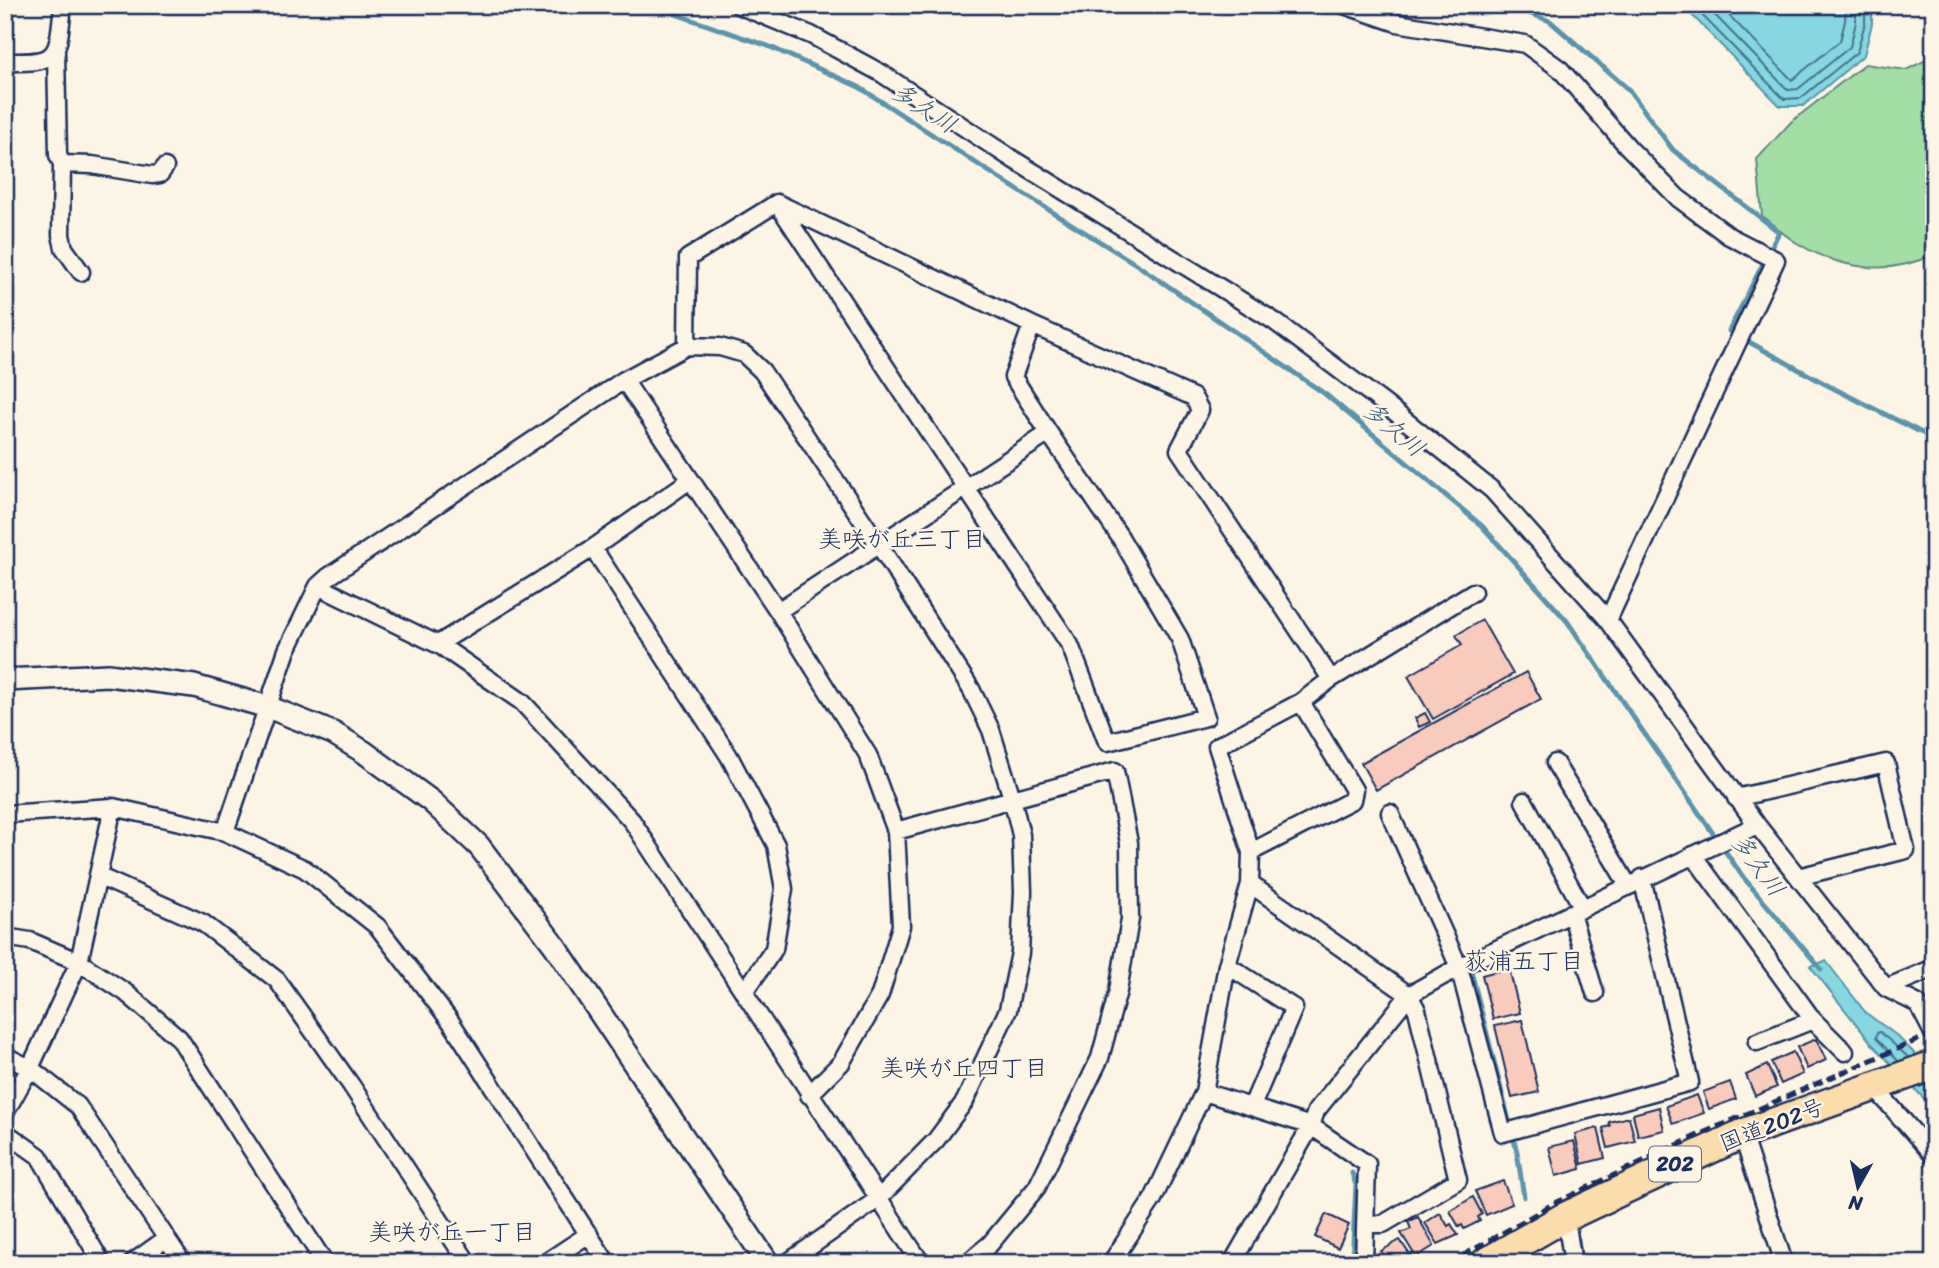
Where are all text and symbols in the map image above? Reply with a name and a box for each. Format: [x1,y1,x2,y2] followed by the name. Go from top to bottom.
[882,71,966,145] water label: 多久川
[1353,390,1435,468] water label: 多久川
[818,518,986,560] district label: 美咲が丘三丁目
[1720,824,1796,906] water label: 多久川
[1464,940,1584,982] district label: 荻浦五丁目
[880,1047,1048,1089] district label: 美咲が丘四丁目
[1713,1086,1831,1164] street label: 国道202号
[1649,1146,1701,1182] road number: 202
[1824,1152,1894,1222] north arrow
[1846,1186,1866,1221] text: N
[368,1211,536,1253] district label: 美咲が丘一丁目

